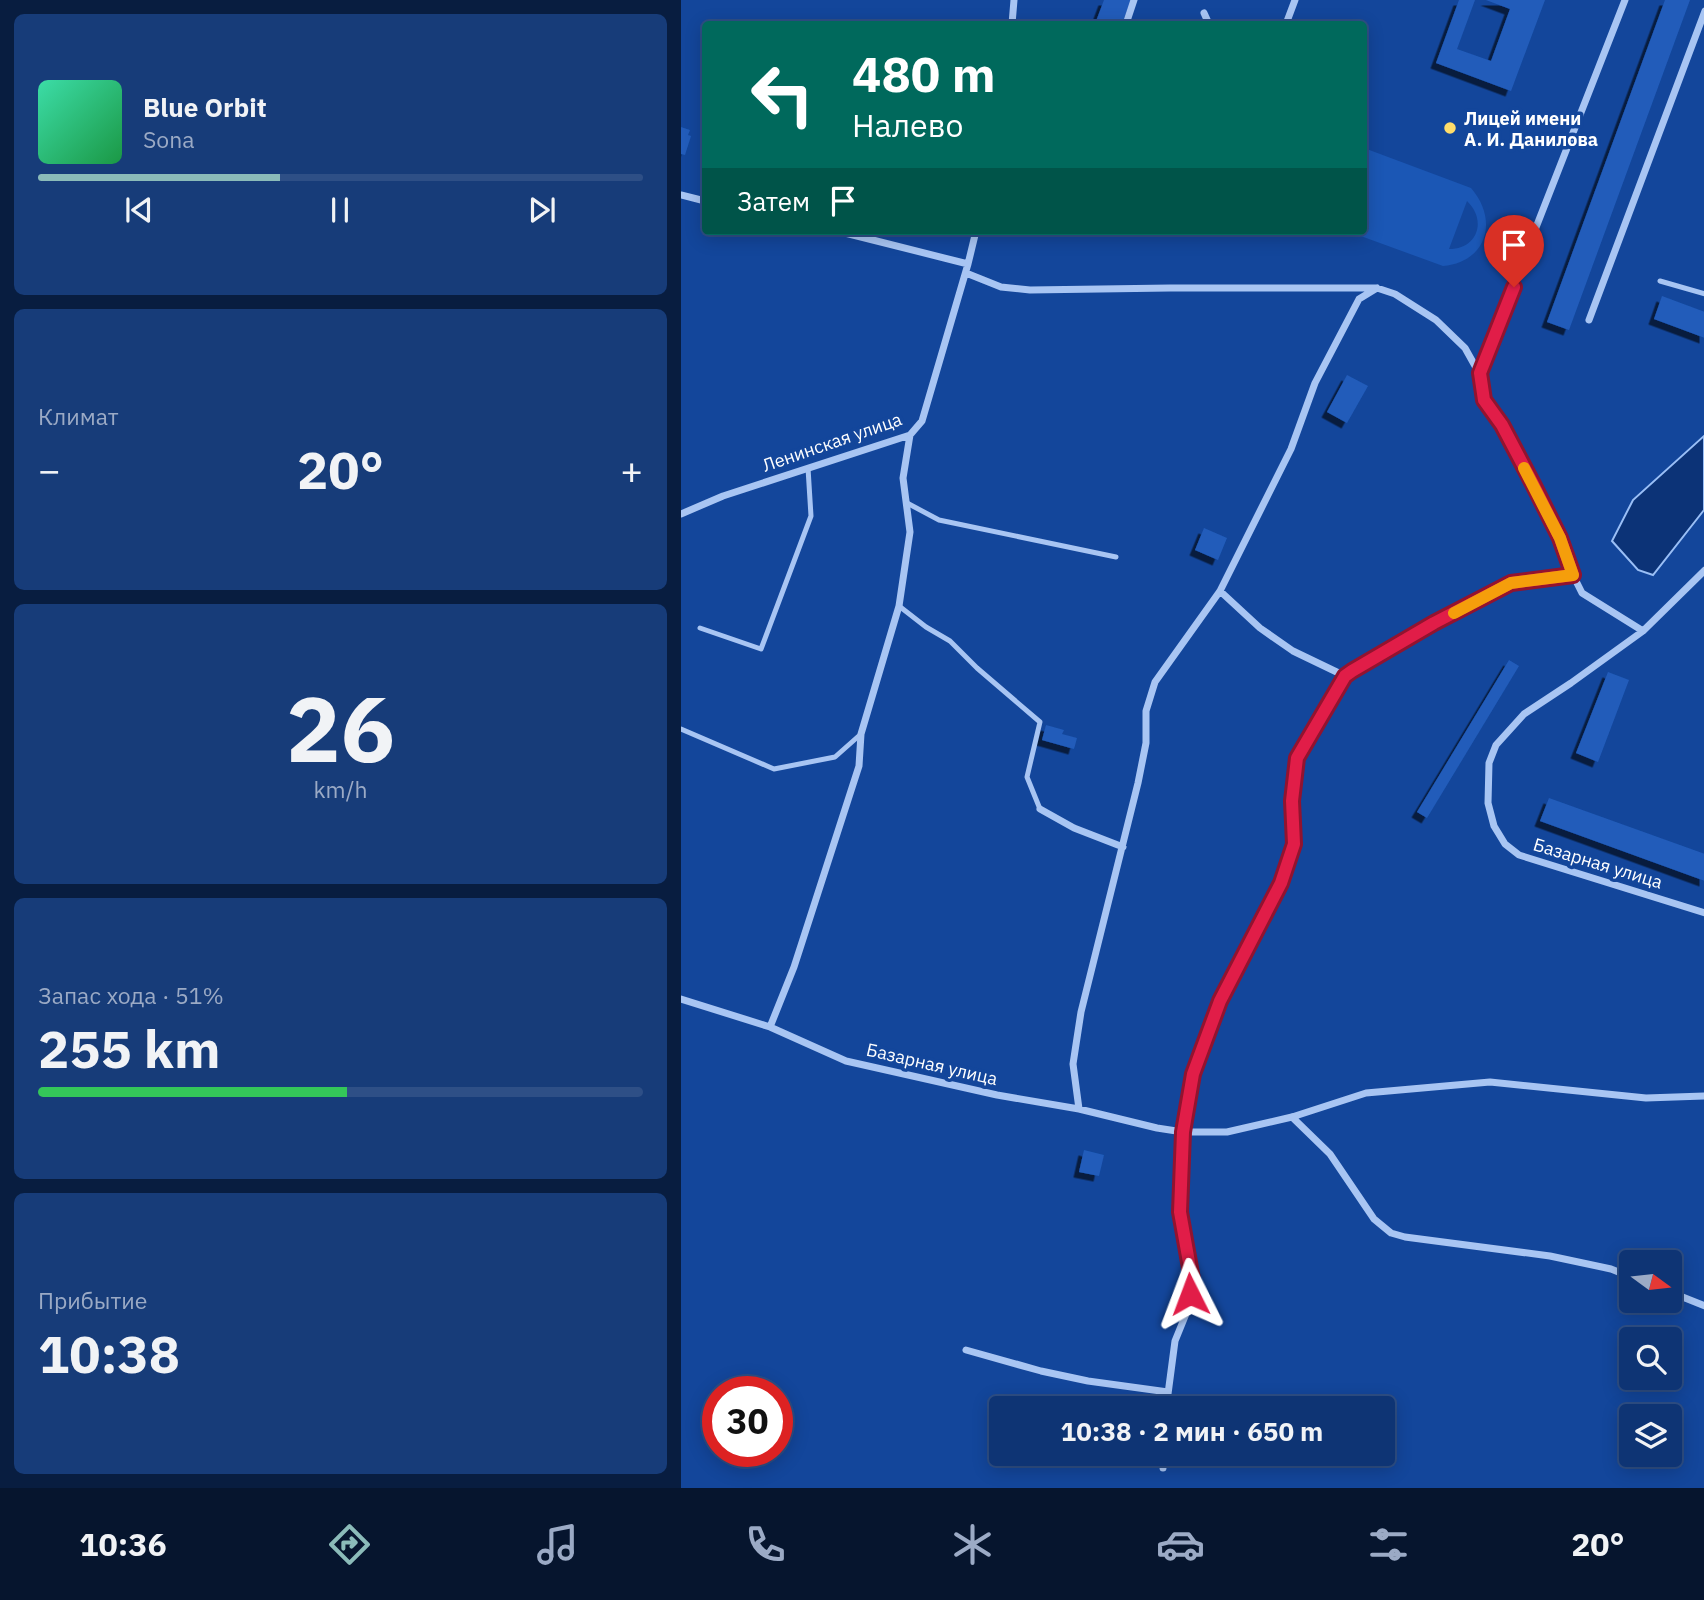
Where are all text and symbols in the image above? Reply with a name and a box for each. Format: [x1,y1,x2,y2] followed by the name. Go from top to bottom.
[852,42,996,105] text: 480 m
[737,49,828,140] icon: left
[143,90,267,124] text: Blue Orbit
[852,104,963,146] text: Налево
[1464,107,1598,151] place label: Лицей имени А. И. Данилова
[1442,120,1458,136] marker: Лицей имени А. И. Данилова
[143,124,195,154] text: Sona
[824,182,862,220] icon: arrive
[737,184,810,218] text: Затем
[120,191,158,229] icon: previous
[321,191,359,229] icon: pause
[523,191,561,229] icon: next
[1484,215,1544,287] pin
[1495,226,1533,264] icon: arrive
[38,401,119,431] text: Климат
[759,407,905,477] street label: Ленинская улица
[297,436,384,503] text: 20°
[38,445,61,494] text: −
[620,445,643,494] text: +
[286,669,395,787] text: 26
[313,774,368,804] text: km/h
[1531,832,1666,894] street label: Базарная улица
[38,980,224,1010] text: Запас хода · 51%
[38,1015,220,1082] text: 255 km
[864,1038,1000,1090] street label: Базарная улица
[1619,1250,1682,1312] north arrow
[1619,1250,1682,1467] map controls
[1153,1257,1227,1331] position arrow
[38,1285,147,1315] text: Прибытие
[38,1320,180,1387] text: 10:38
[1619,1327,1682,1390] button: search
[702,1376,793,1467] speed limit sign: 30
[1619,1404,1682,1467] button: layers
[1061,1414,1323,1448] text: 10:38 · 2 мин · 650 m
[325,1520,374,1569] icon: directions
[533,1520,582,1569] icon: music
[741,1520,790,1569] icon: phone
[948,1520,997,1569] icon: climate
[1156,1520,1205,1569] icon: car
[1364,1520,1413,1569] icon: filters
[79,1523,167,1565] text: 10:36
[1571,1523,1625,1565] text: 20°

